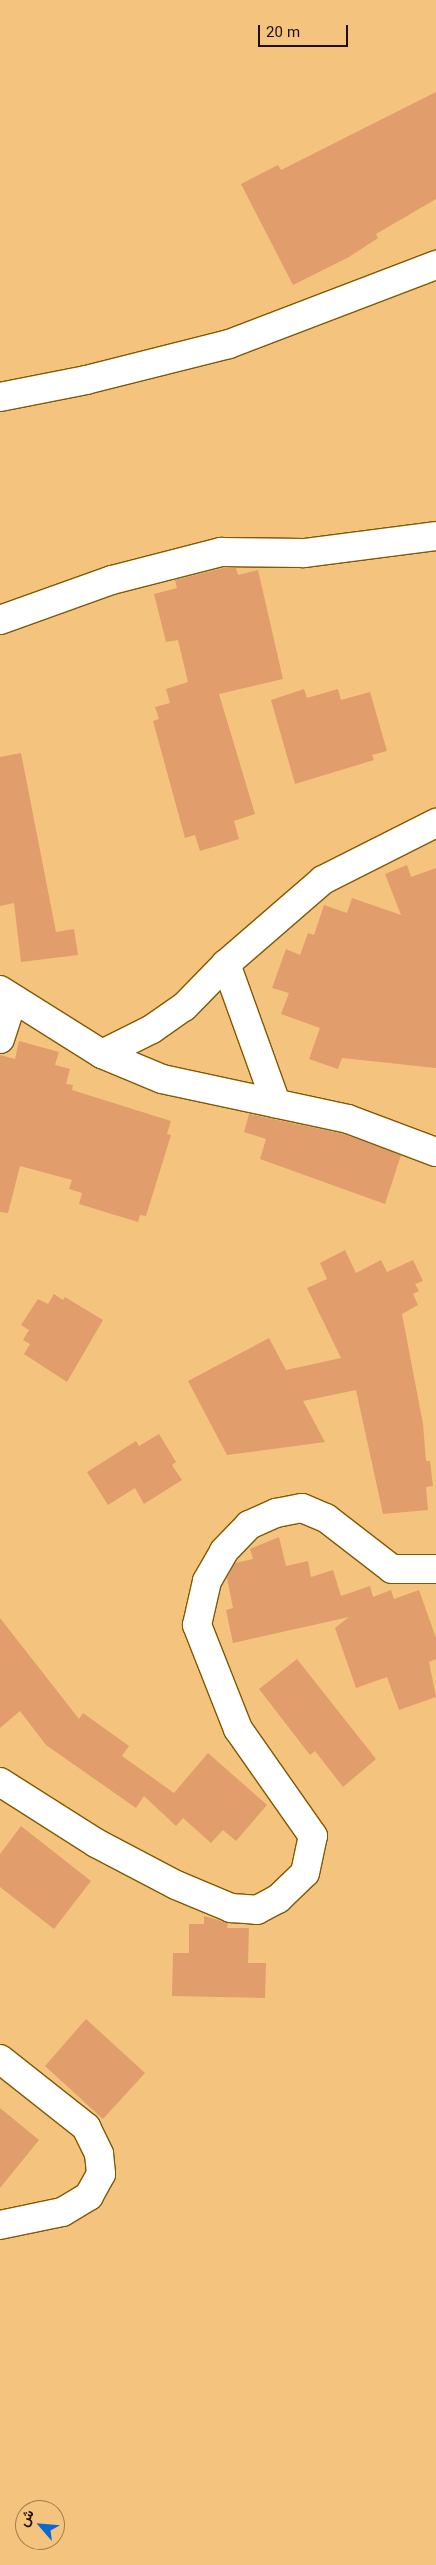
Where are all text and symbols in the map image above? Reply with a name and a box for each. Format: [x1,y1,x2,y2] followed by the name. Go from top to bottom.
[261,15,351,47] scale bar
[266,22,300,45] text: 20 m
[15,2500,65,2550] north arrow
[14,2506,41,2531] text: ش

